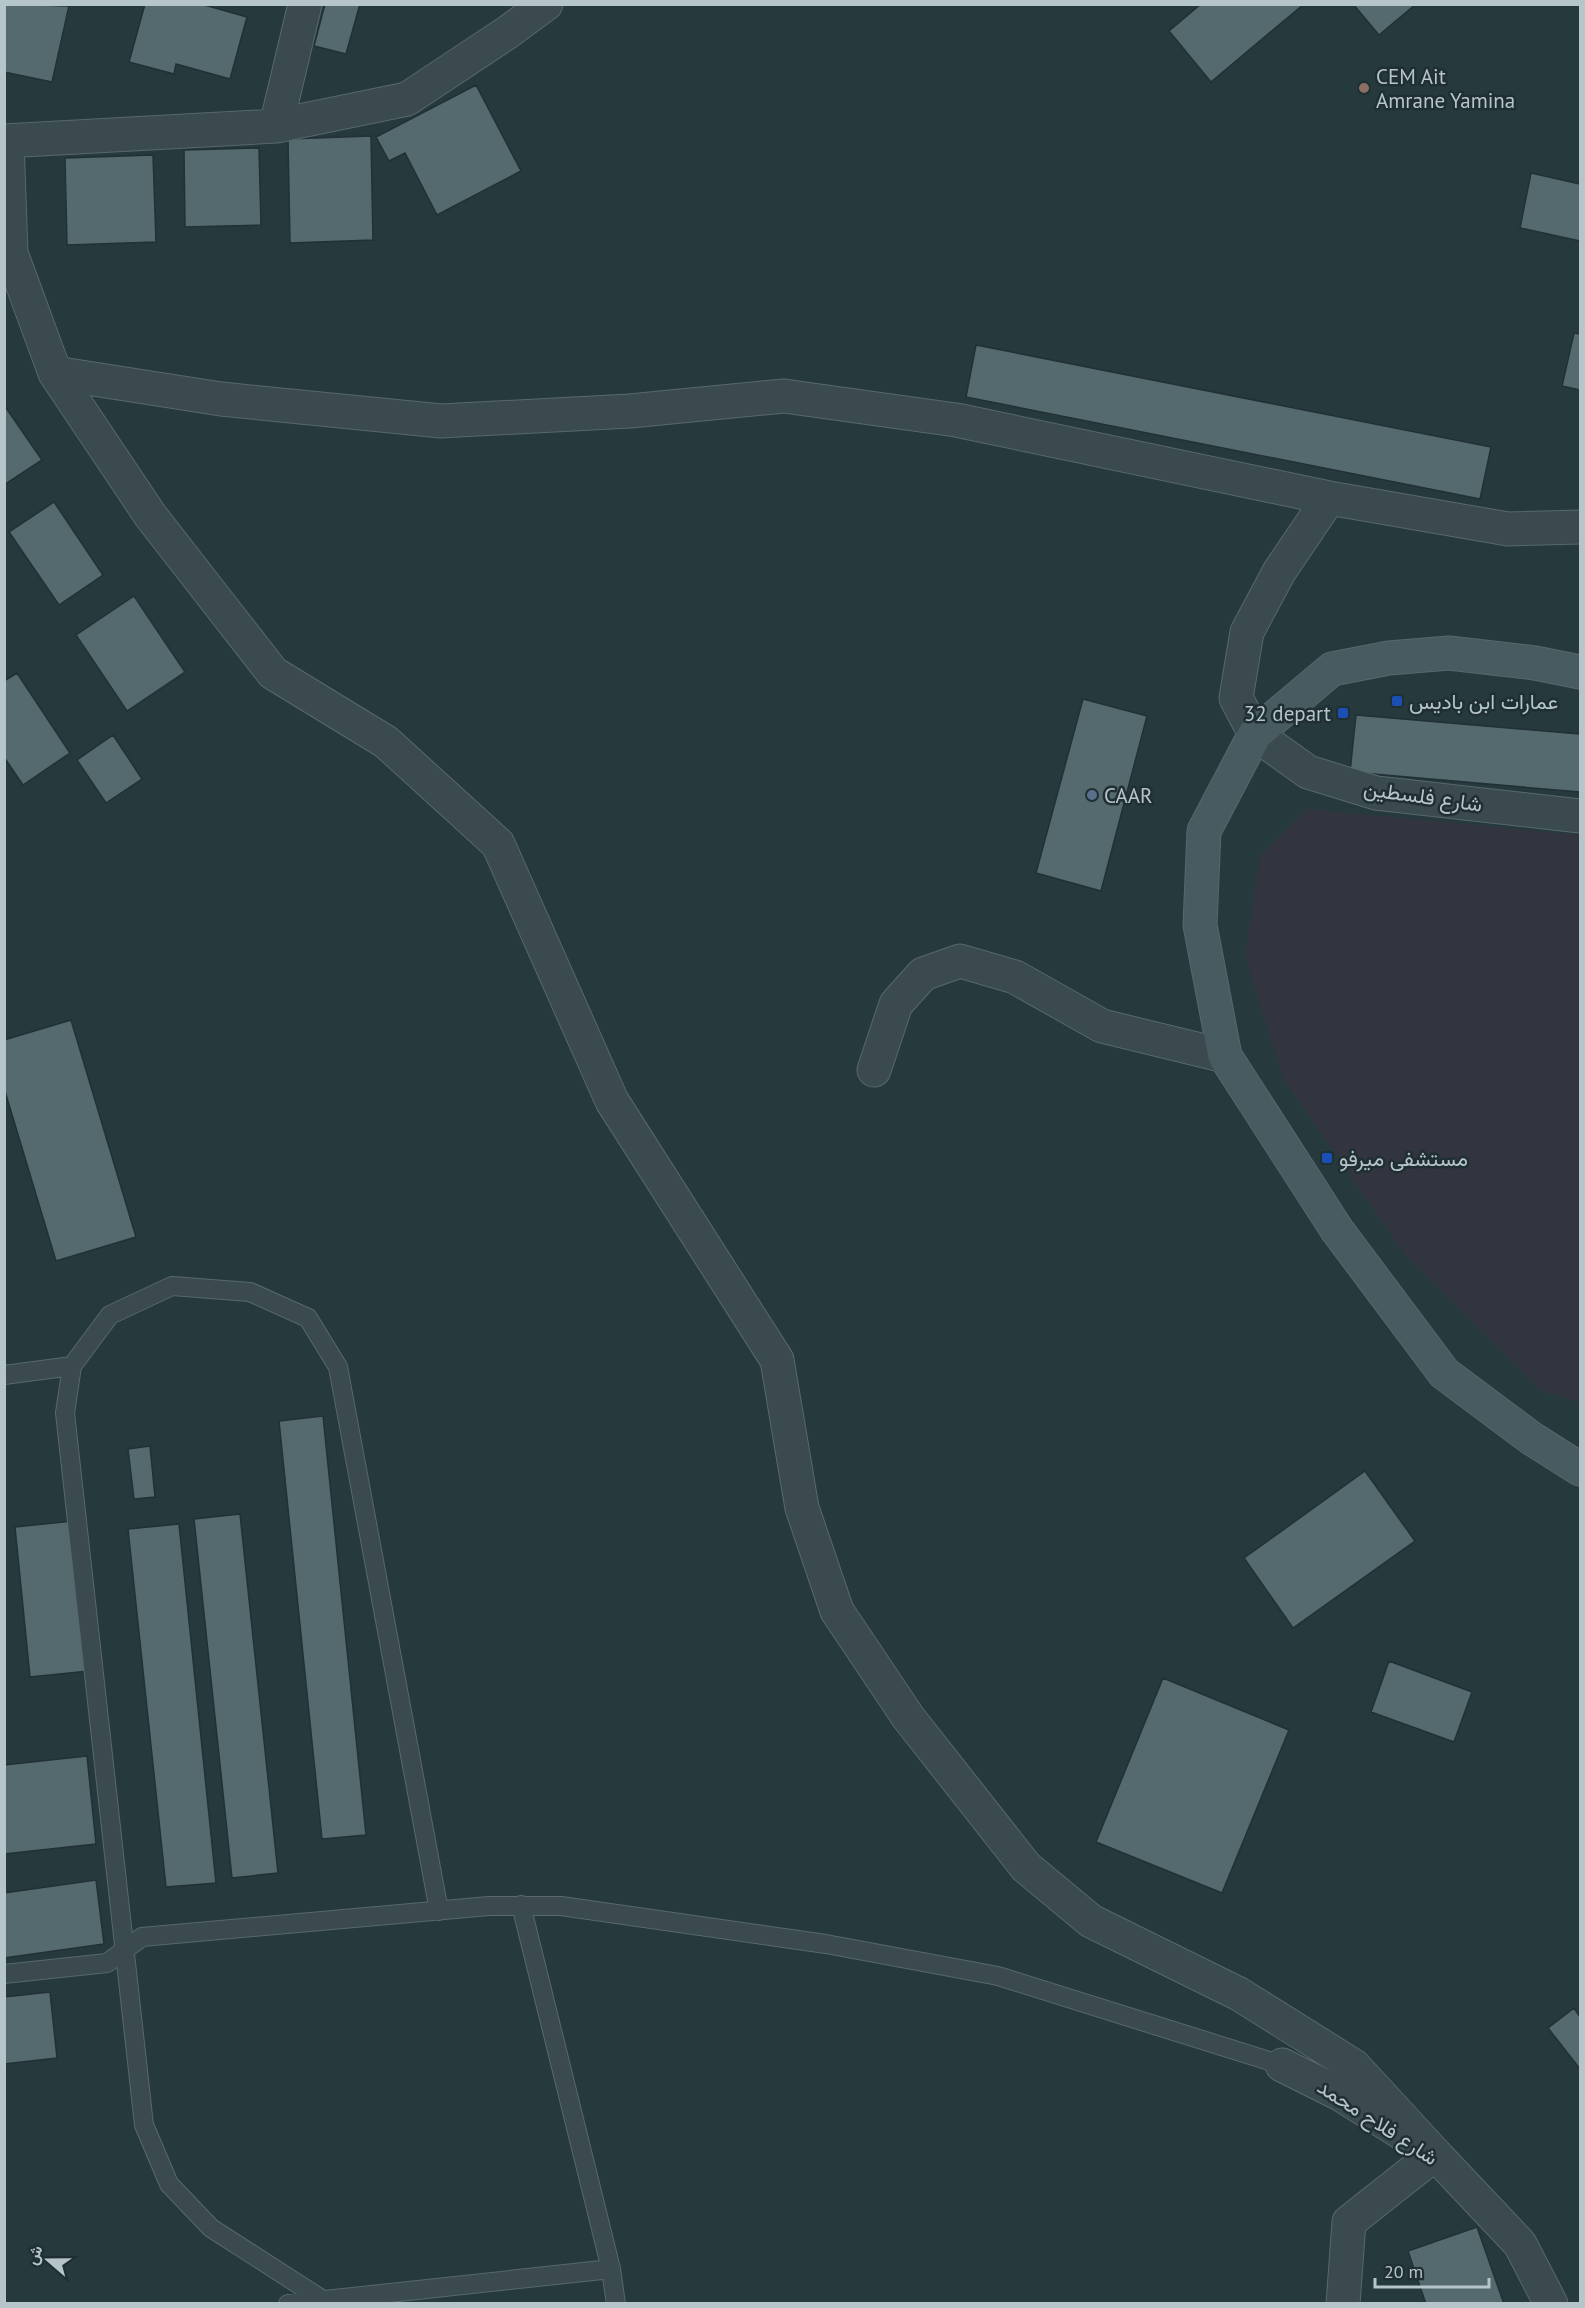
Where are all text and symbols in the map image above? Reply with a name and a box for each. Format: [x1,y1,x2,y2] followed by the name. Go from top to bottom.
[1376,63,1515,114] place label: CEM Ait Amrane Yamina
[1357,81,1371,95] marker: CEM Ait Amrane Yamina
[1409,688,1558,715] place label: عمارات ابن باديس
[1390,694,1404,708] marker: عمارات ابن باديس
[1244,700,1331,727] place label: 32 depart
[1336,706,1350,720] marker: 32 depart
[1362,774,1484,819] street label: شارع فلسطين
[1104,782,1152,809] place label: CAAR
[1085,788,1099,802] marker: CAAR
[1339,1145,1468,1172] place label: مستشفى ميرفو
[1320,1151,1334,1165] marker: مستشفى ميرفو
[1312,2073,1443,2172] street label: شارع فلاح محمد
[18,2230,78,2290] north arrow
[21,2242,47,2267] text: ش
[1375,2251,1489,2289] scale bar
[1384,2260,1423,2283] text: 20 m

